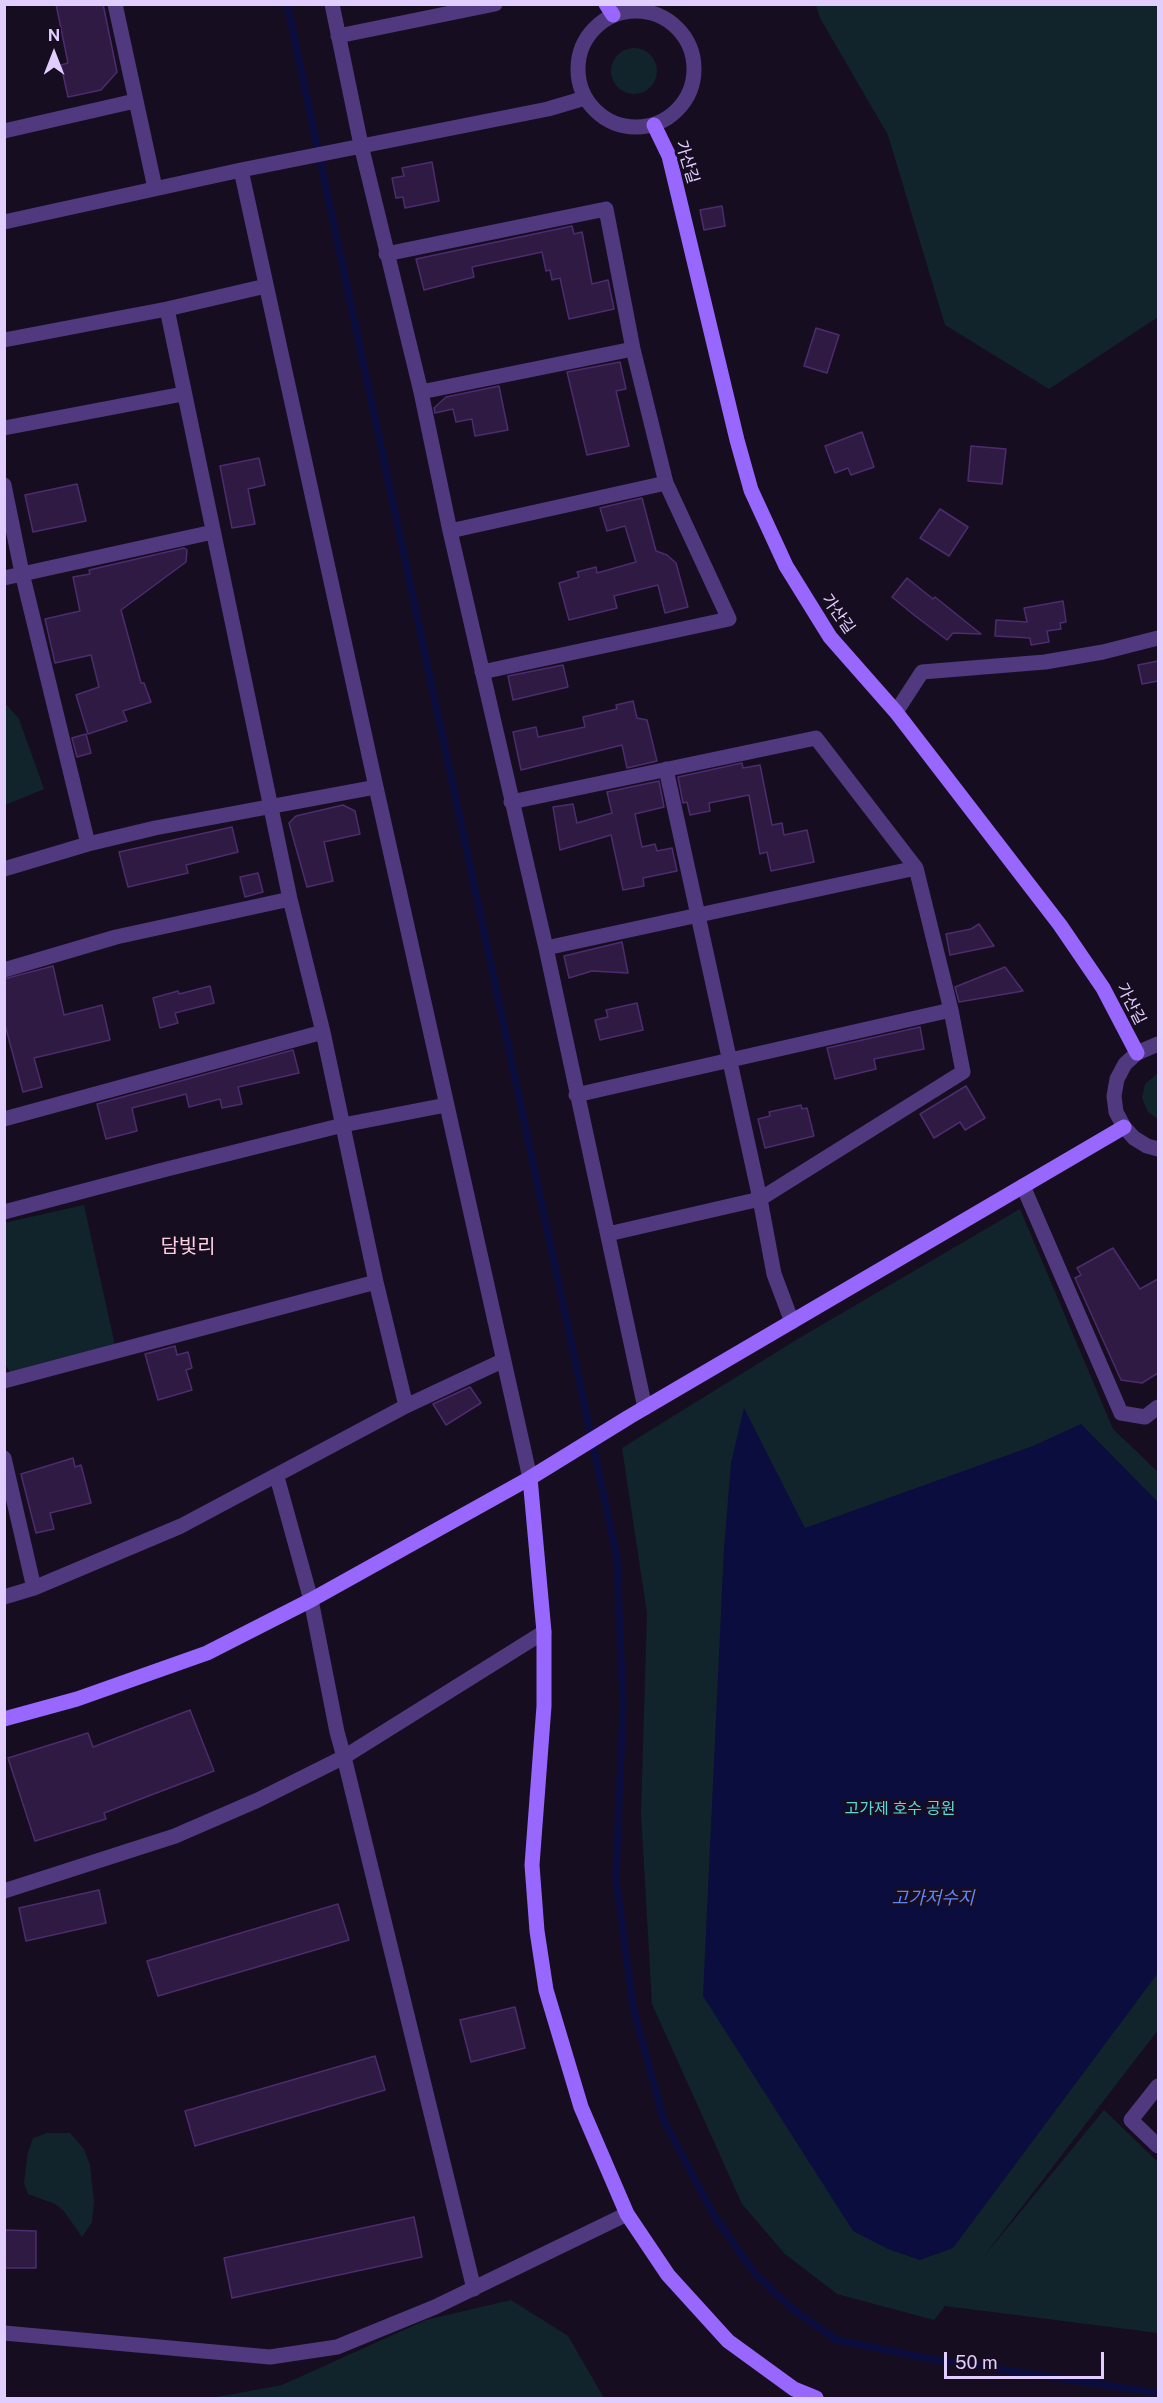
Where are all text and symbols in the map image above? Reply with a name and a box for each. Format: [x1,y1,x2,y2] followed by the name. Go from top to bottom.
[24,24,84,84] north arrow
[48,26,60,45] text: N
[671,138,703,186] street label: 가산길
[817,590,859,638] street label: 가산길
[1112,980,1150,1028] street label: 가산길
[160,1235,216,1259] district label: 담빛리
[845,1799,955,1819] park label: 고가제 호수 공원
[892,1887,974,1909] water label: 고가저수지
[947,2340,1108,2378] scale bar
[955,2352,998,2373] text: 50 m

